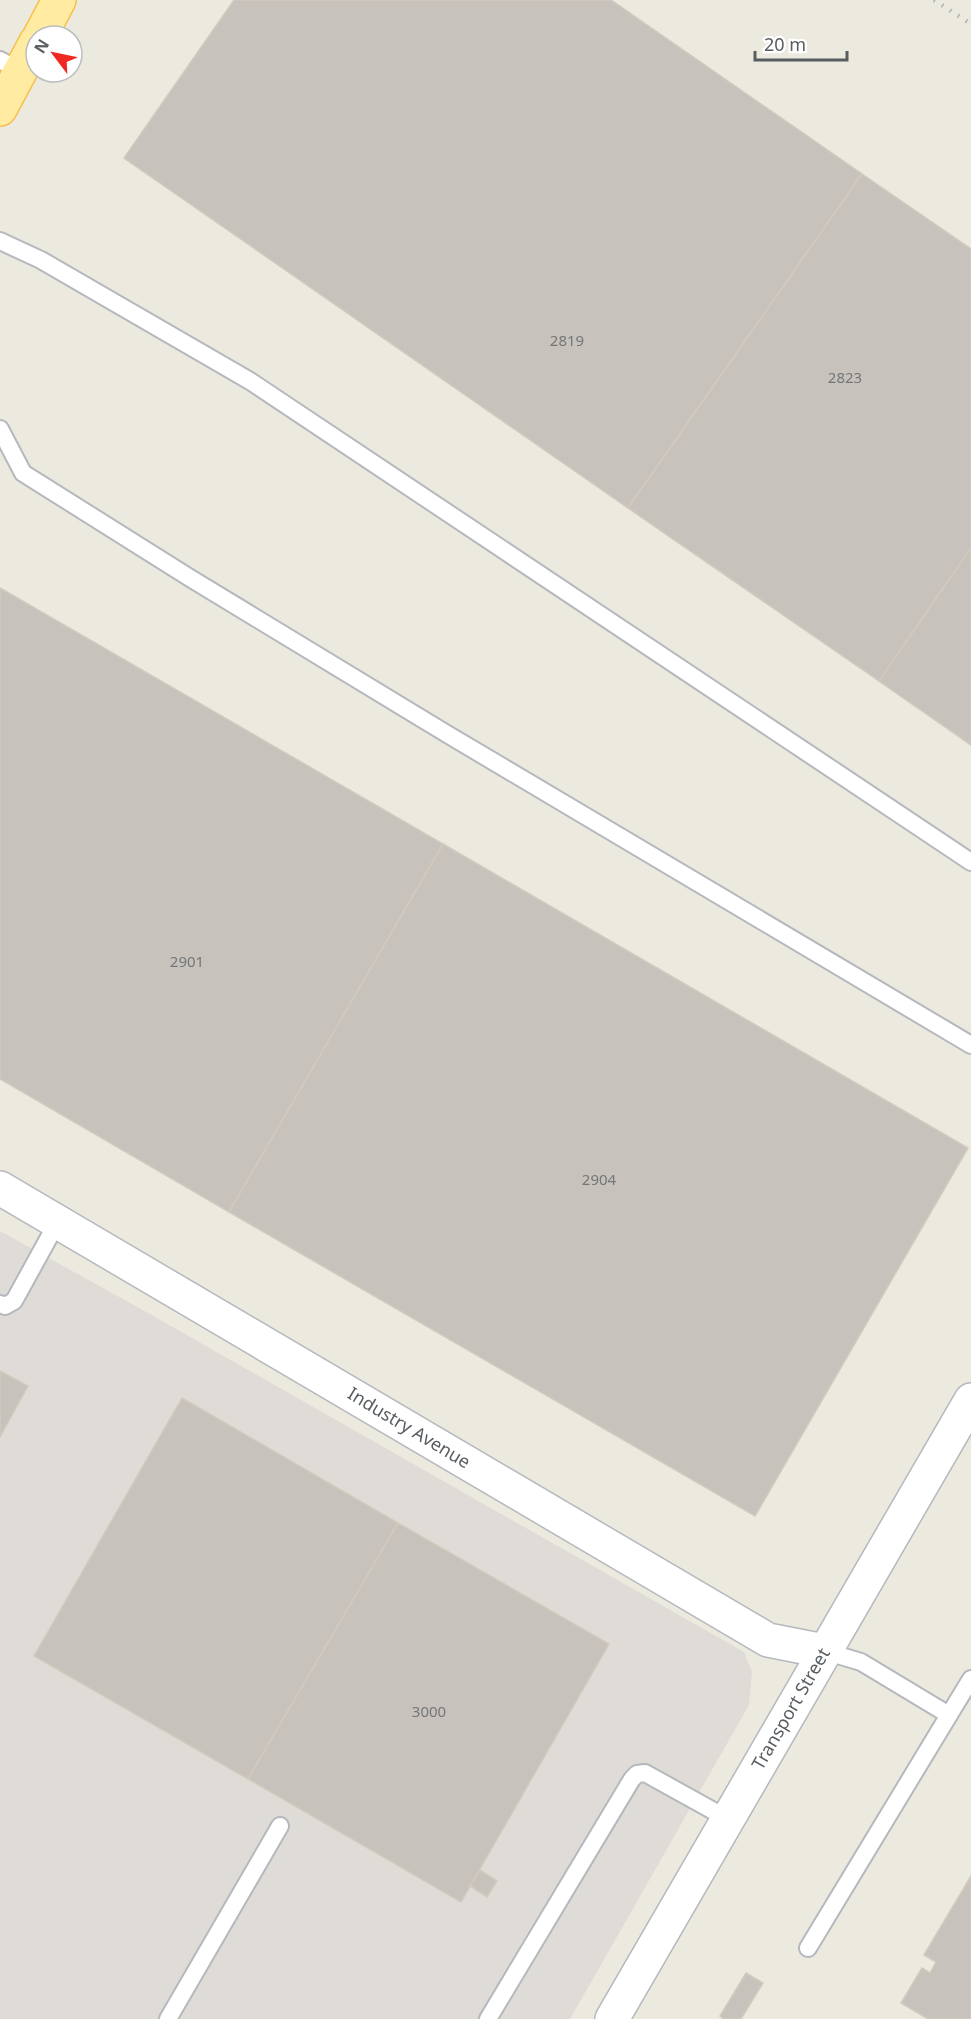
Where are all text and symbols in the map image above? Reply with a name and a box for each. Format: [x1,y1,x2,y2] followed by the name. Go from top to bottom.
[24,24,84,84] north arrow
[755,24,846,62] scale bar
[764,32,806,56] text: 20 m
[29,35,54,57] text: N
[550,330,584,350] house number: 2819
[828,367,862,387] house number: 2823
[170,951,204,971] house number: 2901
[582,1169,617,1189] house number: 2904
[344,1381,475,1473] street label: Industry Avenue
[746,1643,835,1774] street label: Transport Street
[412,1701,446,1721] house number: 3000

